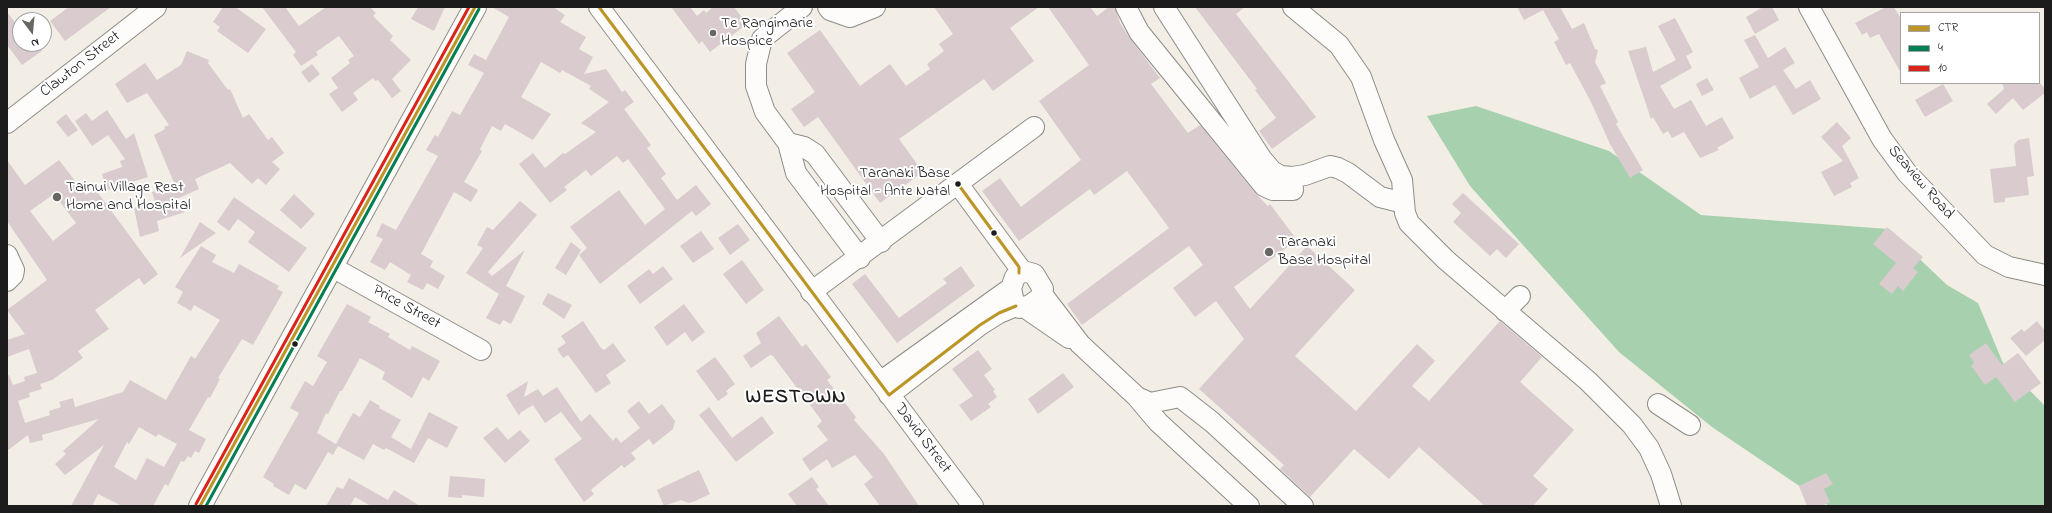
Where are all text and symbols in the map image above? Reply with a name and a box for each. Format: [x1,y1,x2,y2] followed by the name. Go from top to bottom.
[12,12,52,52] north arrow
[1900,12,2040,84] legend
[721,14,813,52] place label: Te Rangimarie Hospice
[1938,19,1958,37] text: CTR
[37,28,125,102] street label: Clawton Street
[708,28,718,38] marker: Te Rangimarie Hospice
[29,34,41,51] text: N
[1938,39,1943,57] text: 4
[1938,59,1947,77] text: 10
[1883,142,1957,224] street label: Seaview Road
[820,166,950,201] place label: Taranaki Base Hospital - Ante Natal
[66,178,191,216] place label: Tainui Village Rest Home and Hospital
[953,179,963,189] marker: Taranaki Base Hospital - Ante Natal
[51,191,63,203] marker: Tainui Village Rest Home and Hospital
[989,228,999,238] unlabelled marker
[1278,233,1371,271] place label: Taranaki Base Hospital
[1263,246,1275,258] marker: Taranaki Base Hospital
[369,281,443,335] street label: Price Street
[290,339,300,349] unlabelled marker
[745,387,847,411] district label: WESTOWN
[889,400,955,478] street label: David Street

